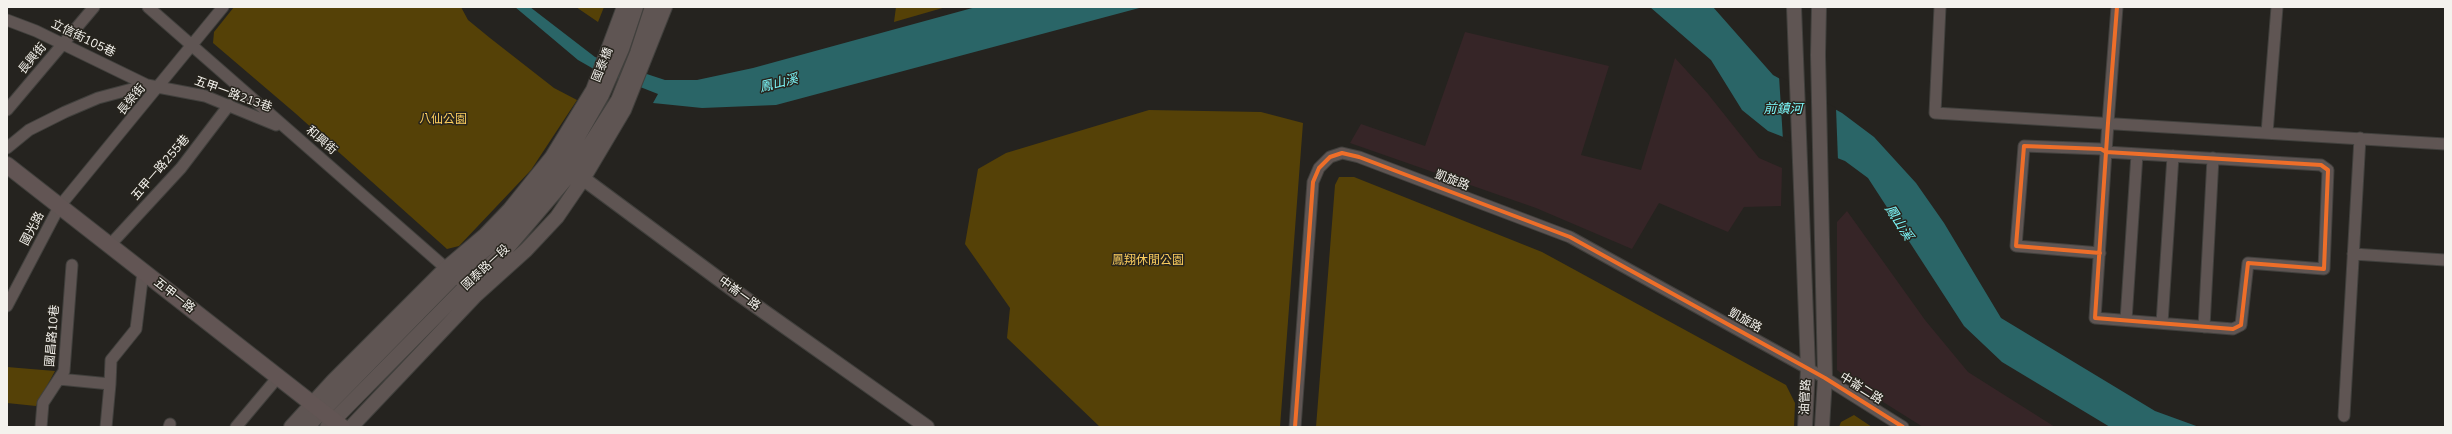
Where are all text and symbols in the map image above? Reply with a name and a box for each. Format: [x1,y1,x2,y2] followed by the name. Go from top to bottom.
[49,17,117,61] street label: 立信街105巷
[16,41,50,77] street label: 長興街
[590,46,616,84] street label: 國泰橋
[758,72,800,96] water label: 鳳山溪
[192,74,274,116] street label: 五甲一路213巷
[115,82,149,118] street label: 長榮街
[1764,102,1802,118] water label: 前鎮河
[419,113,467,127] park label: 八仙公園
[303,124,339,158] street label: 和興街
[129,132,193,204] street label: 五甲一路255巷
[1433,168,1471,194] street label: 凱旋路
[1881,202,1915,244] water label: 鳳山溪
[18,210,48,248] street label: 國光路
[459,242,513,294] street label: 國泰路一段
[1112,254,1184,268] park label: 鳳翔休閒公園
[715,274,763,314] street label: 中崙一路
[151,276,197,316] street label: 五甲一路
[43,304,63,368] street label: 國昌路10巷
[1726,306,1764,336] street label: 凱旋路
[1837,370,1885,408] street label: 中崙二路
[1798,379,1814,415] street label: 油管路

